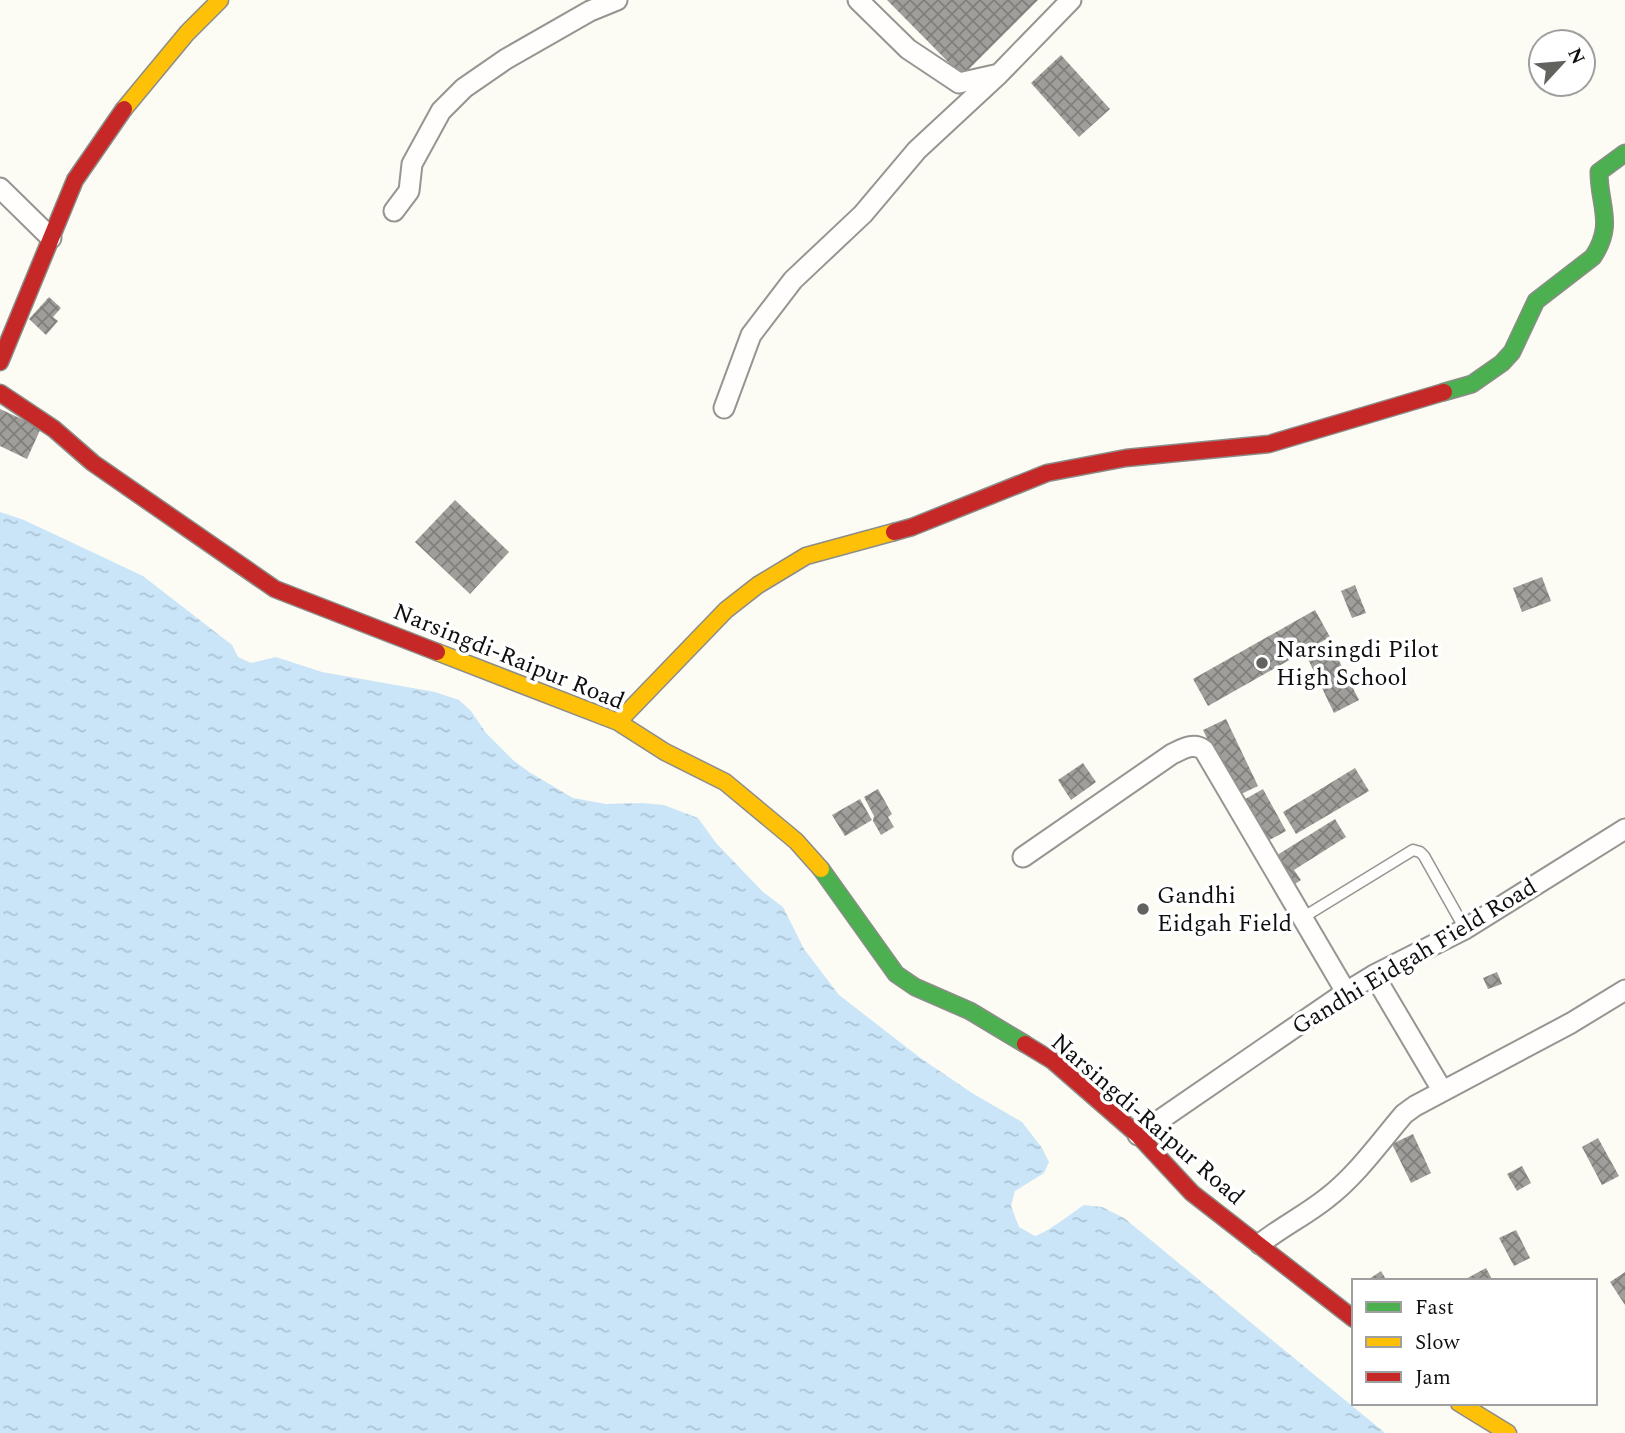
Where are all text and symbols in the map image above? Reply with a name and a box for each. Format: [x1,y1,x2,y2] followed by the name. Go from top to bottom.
[1527,28,1597,98] north arrow
[1559,43,1592,70] text: N
[387,594,630,720] street label: Narsingdi-Raipur Road
[1276,632,1439,696] place label: Narsingdi Pilot High School
[1254,655,1270,671] marker: Narsingdi Pilot High School
[1285,869,1544,1044] street label: Gandhi Eidgah Field Road
[1157,878,1292,942] place label: Gandhi Eidgah Field
[1135,901,1151,917] marker: Gandhi Eidgah Field
[1042,1025,1252,1214] street label: Narsingdi-Raipur Road
[1352,1279,1597,1405] legend
[1415,1292,1454,1324] text: Fast
[1415,1327,1461,1359] text: Slow
[1415,1362,1451,1394] text: Jam

